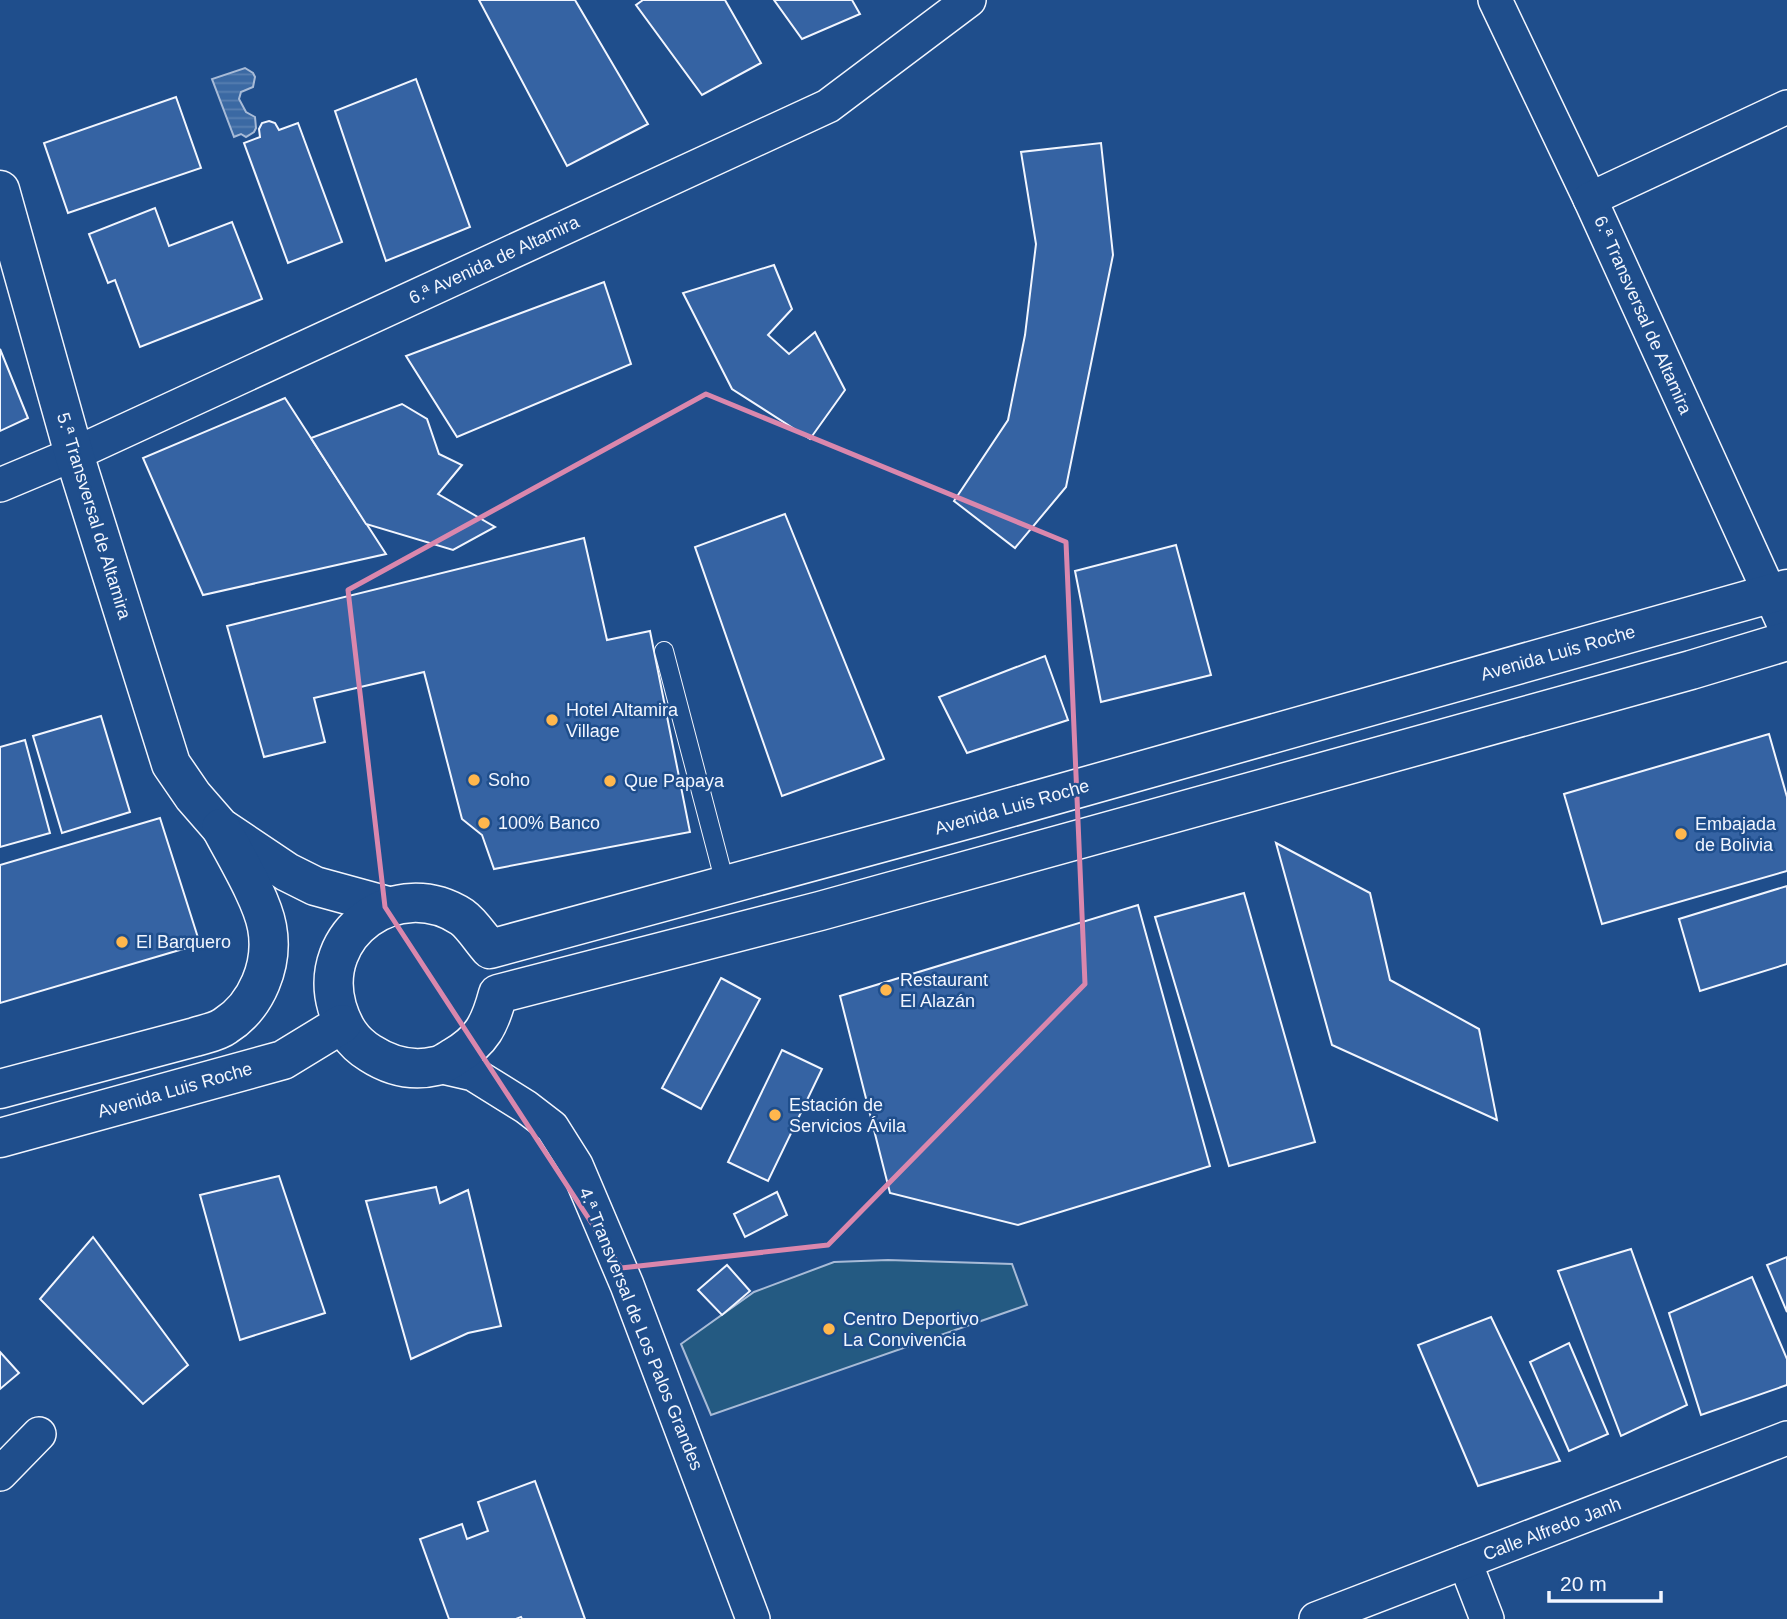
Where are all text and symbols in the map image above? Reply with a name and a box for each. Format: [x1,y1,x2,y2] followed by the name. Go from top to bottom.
[406,211,583,308] street label: 6.ª Avenida de Altamira
[1590,213,1696,418] street label: 6.ª Transversal de Altamira
[53,410,135,623] street label: 5.ª Transversal de Altamira
[1478,621,1638,685] street label: Avenida Luis Roche
[566,700,679,741] place label: Hotel Altamira Village
[544,712,560,728] marker: Hotel Altamira Village
[488,770,530,790] place label: Soho
[624,771,725,791] place label: Que Papaya
[466,772,482,788] marker: Soho
[602,773,618,789] marker: Que Papaya
[932,775,1092,839] street label: Avenida Luis Roche
[498,813,600,833] place label: 100% Banco
[1695,814,1777,855] place label: Embajada de Bolivia
[476,815,492,831] marker: 100% Banco
[1673,826,1689,842] marker: Embajada de Bolivia
[136,932,231,952] place label: El Barquero
[114,934,130,950] marker: El Barquero
[900,970,988,1011] place label: Restaurant El Alazán
[878,982,894,998] marker: Restaurant El Alazán
[95,1058,255,1122] street label: Avenida Luis Roche
[789,1095,907,1136] place label: Estación de Servicios Ávila
[767,1107,783,1123] marker: Estación de Servicios Ávila
[575,1185,707,1473] street label: 4.ª Transversal de Los Palos Grandes
[843,1309,979,1350] place label: Centro Deportivo La Convivencia
[821,1321,837,1337] marker: Centro Deportivo La Convivencia
[1480,1493,1624,1565] street label: Calle Alfredo Janh
[1549,1560,1661,1604] scale bar
[1560,1572,1607,1595] text: 20 m

